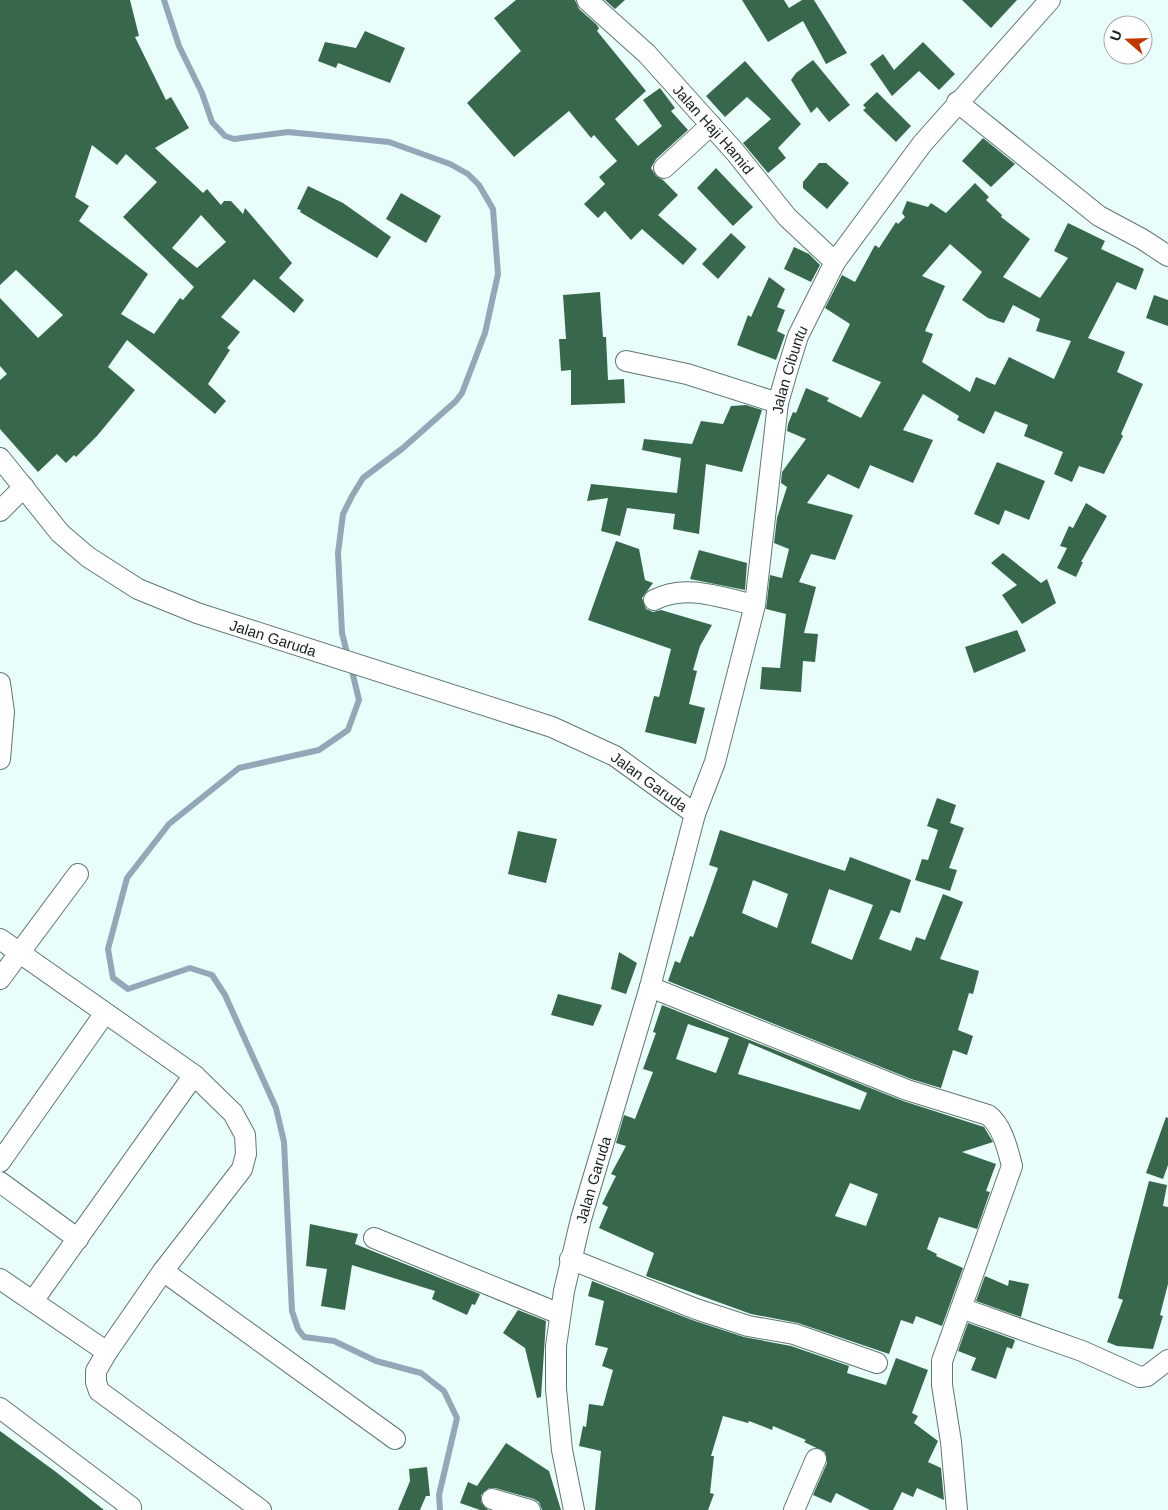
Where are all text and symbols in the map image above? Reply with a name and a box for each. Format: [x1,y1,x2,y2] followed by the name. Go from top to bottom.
[1103,15,1153,65] north arrow
[1107,28,1125,43] text: U
[670,81,757,177] street label: Jalan Haji Hamid
[768,322,811,415] street label: Jalan Cibuntu
[228,616,319,660] street label: Jalan Garuda
[608,748,692,815] street label: Jalan Garuda
[572,1134,614,1225] street label: Jalan Garuda

